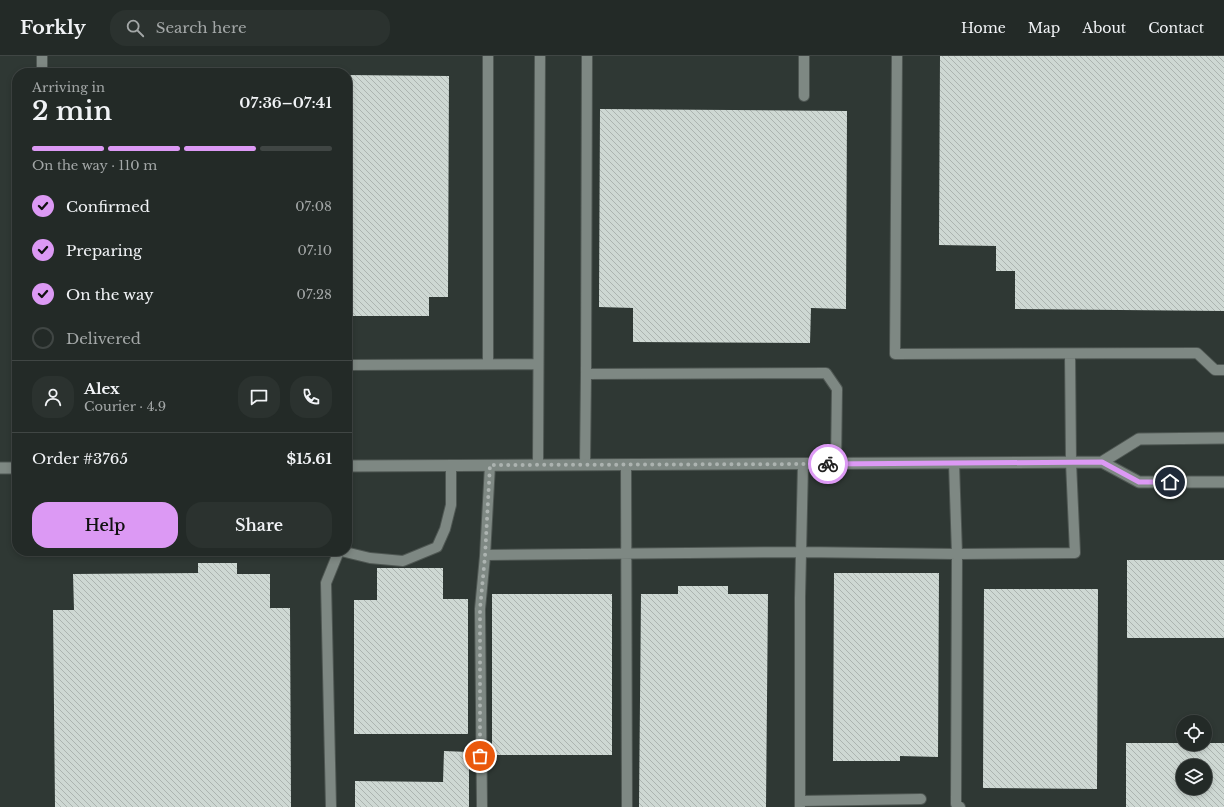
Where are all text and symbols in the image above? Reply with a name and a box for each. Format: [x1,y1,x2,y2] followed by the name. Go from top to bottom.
[110,10,390,46] search box
[20,16,86,39] text: Forkly
[124,17,146,39] icon: search
[156,18,247,37] text: Search here
[961,19,1006,37] text: Home
[1028,19,1060,37] text: Map
[1082,19,1126,37] text: About
[1148,19,1204,37] text: Contact
[32,79,105,96] text: Arriving in
[239,93,332,112] text: 07:36–07:41
[32,95,112,127] text: 2 min
[32,157,157,174] text: On the way · 110 m
[32,195,54,217] icon: check
[66,197,150,216] text: Confirmed
[295,198,332,215] text: 07:08
[32,239,54,261] icon: check
[66,241,142,260] text: Preparing
[297,242,332,259] text: 07:10
[32,283,54,305] icon: check
[66,285,154,304] text: On the way
[297,286,332,303] text: 07:28
[66,329,141,348] text: Delivered
[32,376,74,418] button: person
[238,376,280,418] button: chat
[290,376,332,418] button: phone
[84,379,120,398] text: Alex
[84,398,166,415] text: Courier · 4.9
[808,444,848,484] courier
[32,449,128,468] text: Order #3765
[287,449,332,468] text: $15.61
[817,453,839,475] icon: bike
[1153,465,1187,499] pin
[1159,471,1181,493] icon: home
[32,502,178,548] button: Help
[186,502,332,548] button: Share
[1176,715,1212,795] map controls
[1176,715,1212,751] button: locate
[463,739,497,773] pin
[469,745,491,767] icon: bag
[1176,759,1212,795] button: layers

